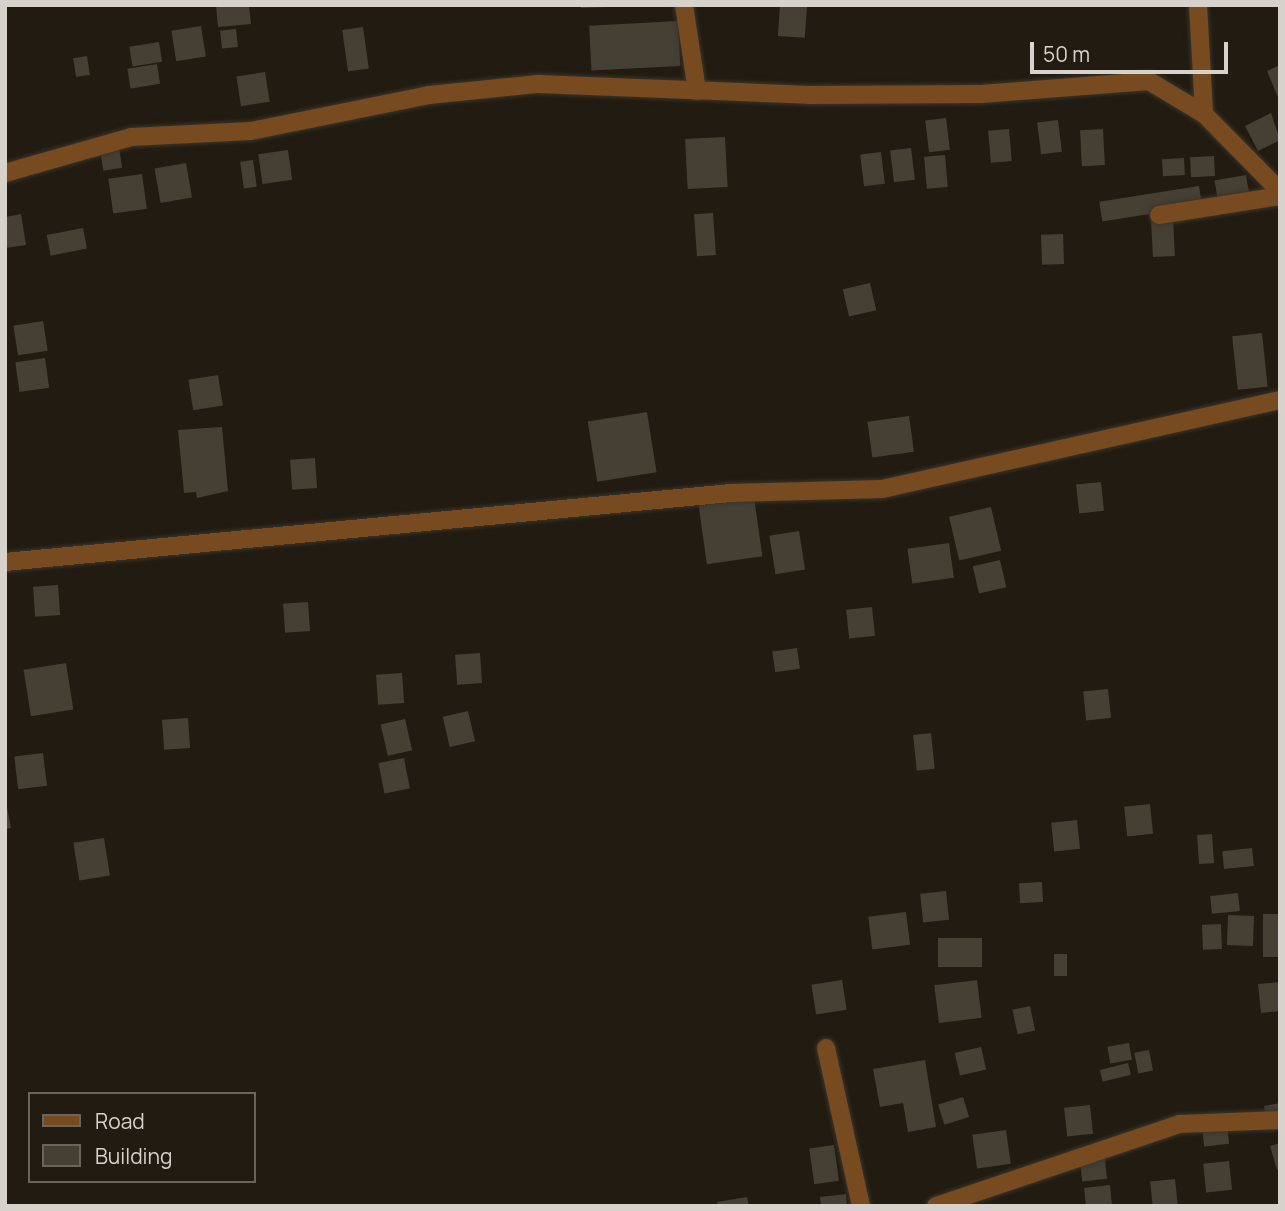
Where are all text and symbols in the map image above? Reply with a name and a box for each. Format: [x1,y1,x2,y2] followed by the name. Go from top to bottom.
[1033,28,1231,72] scale bar
[1043,40,1090,68] text: 50 m
[28,1092,256,1183] legend
[95,1107,145,1135] text: Road
[95,1142,172,1170] text: Building

